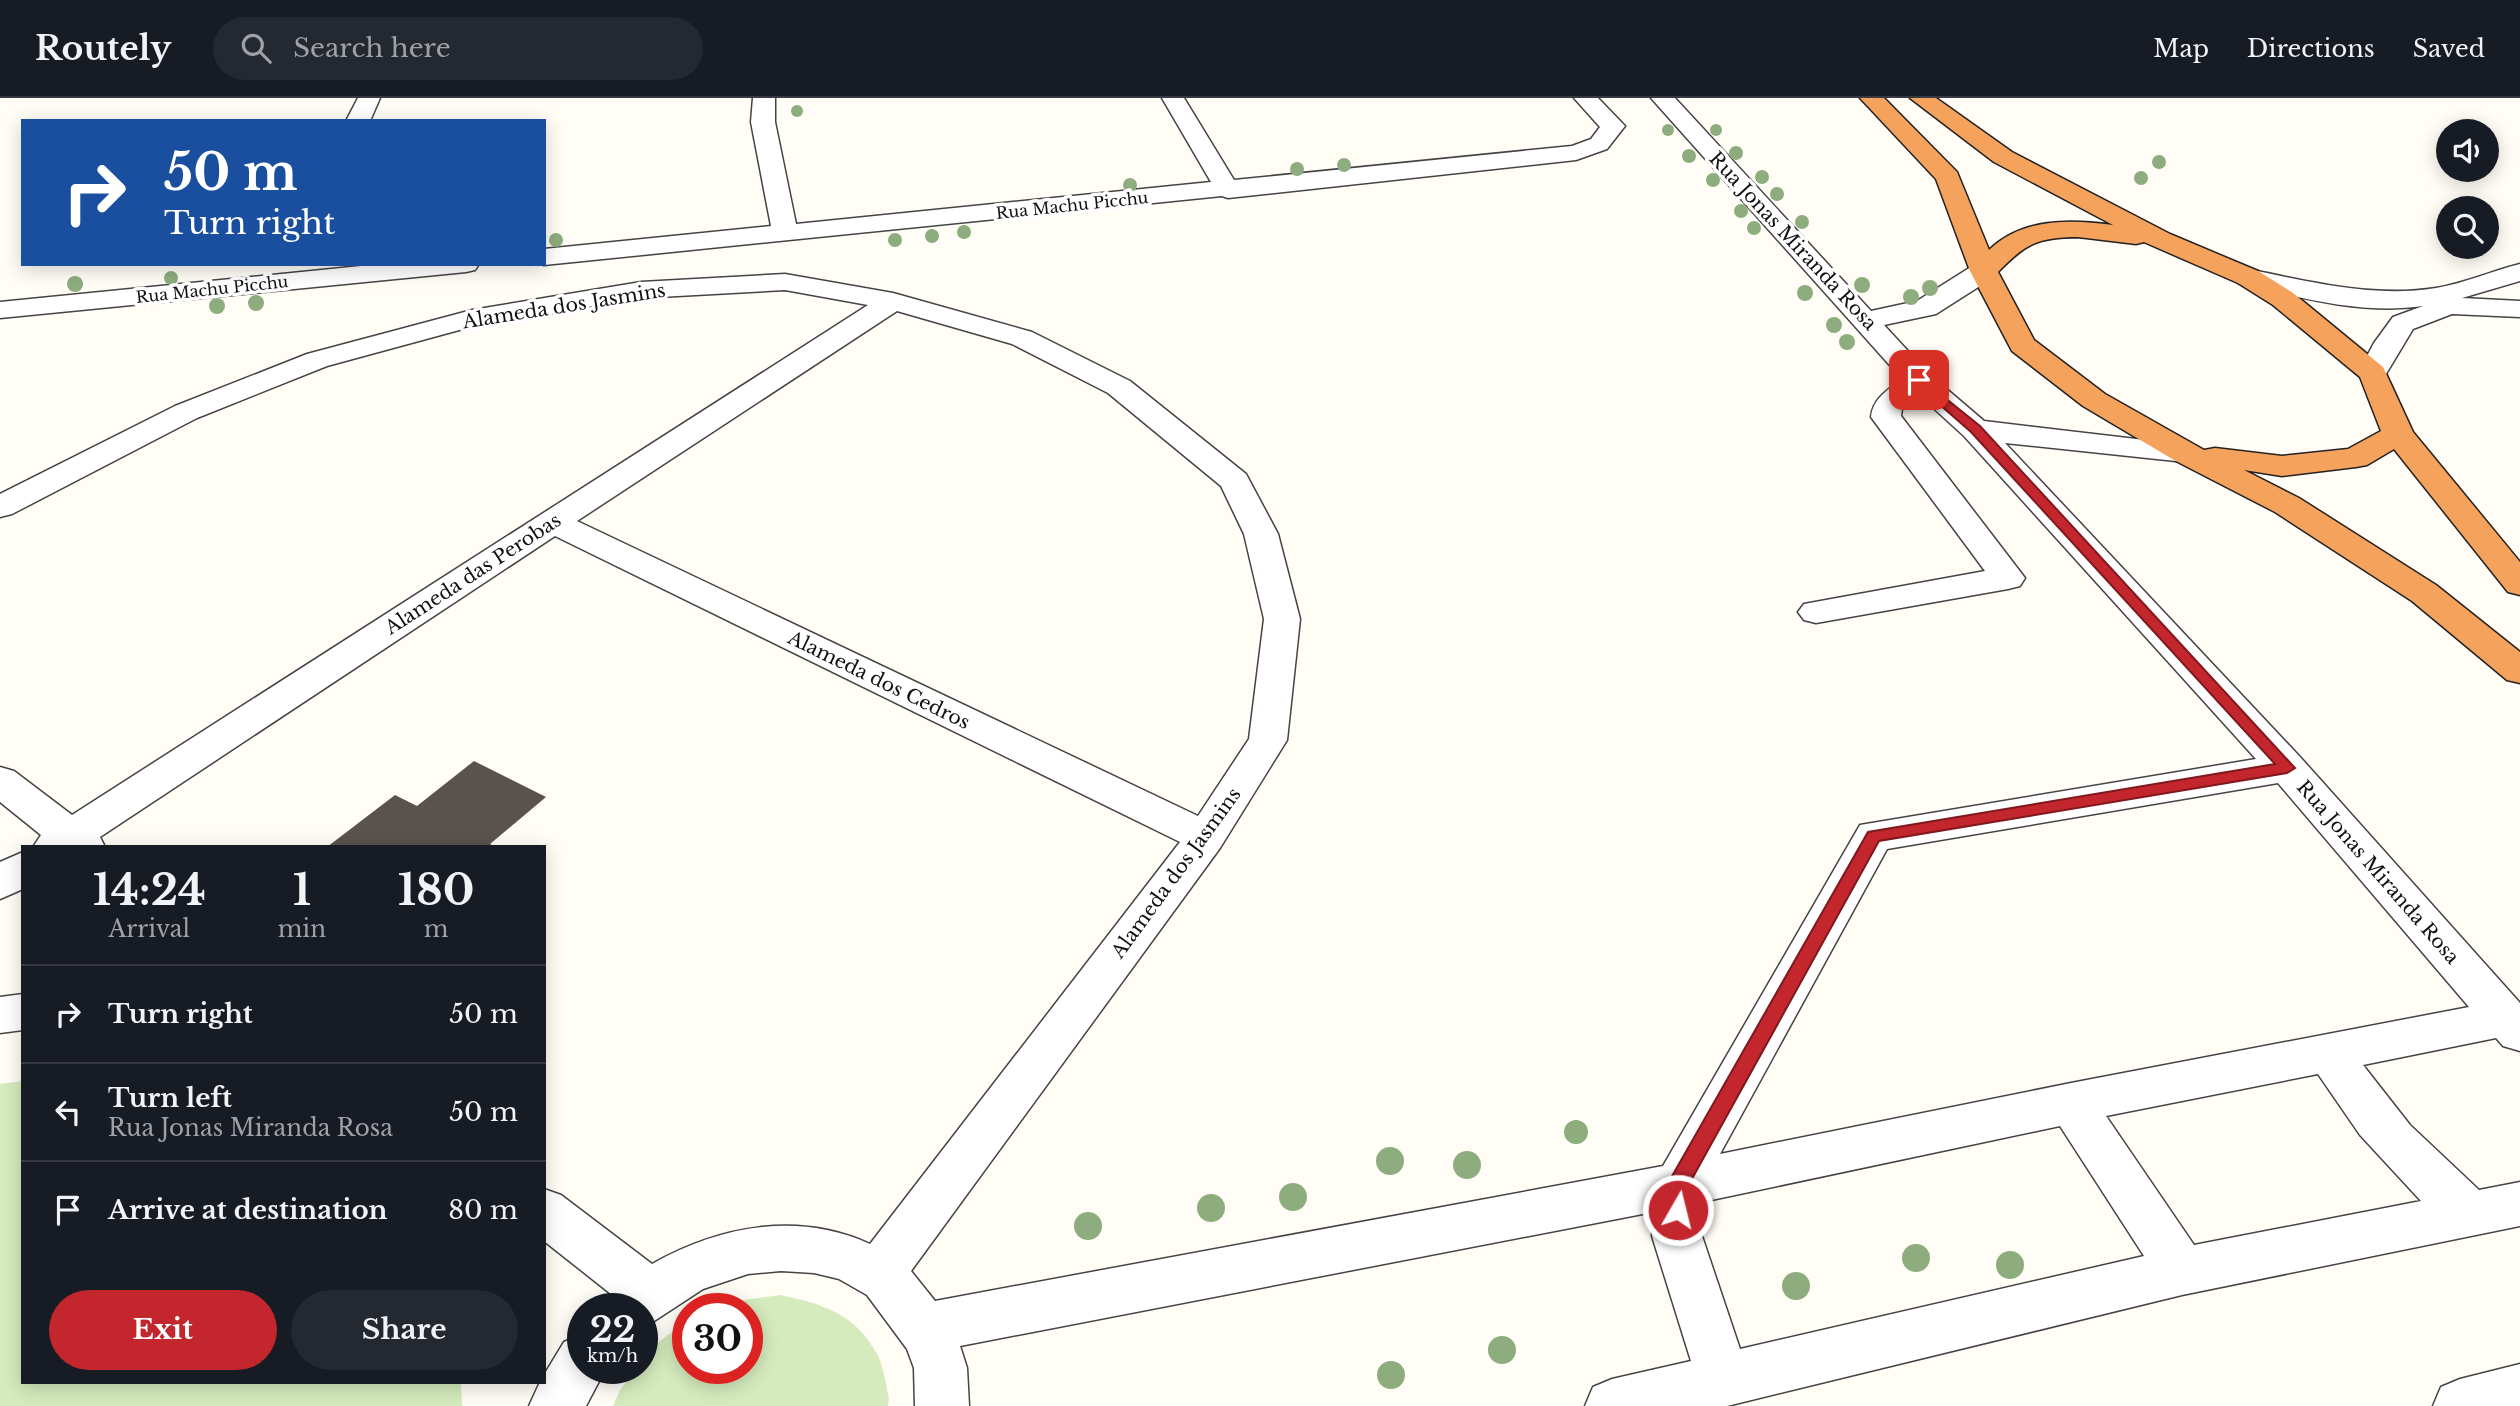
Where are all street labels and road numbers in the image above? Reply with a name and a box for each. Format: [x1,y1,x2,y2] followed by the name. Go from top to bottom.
[1704,147,1882,335] street label: Rua Jonas Miranda Rosa
[995,187,1149,223] street label: Rua Machu Picchu
[135,271,289,307] street label: Rua Machu Picchu
[460,279,667,334] street label: Alameda dos Jasmins
[380,509,565,640] street label: Alameda das Perobas
[783,626,974,734] street label: Alameda dos Cedros
[2292,776,2464,969] street label: Rua Jonas Miranda Rosa
[1106,783,1246,964] street label: Alameda dos Jasmins

